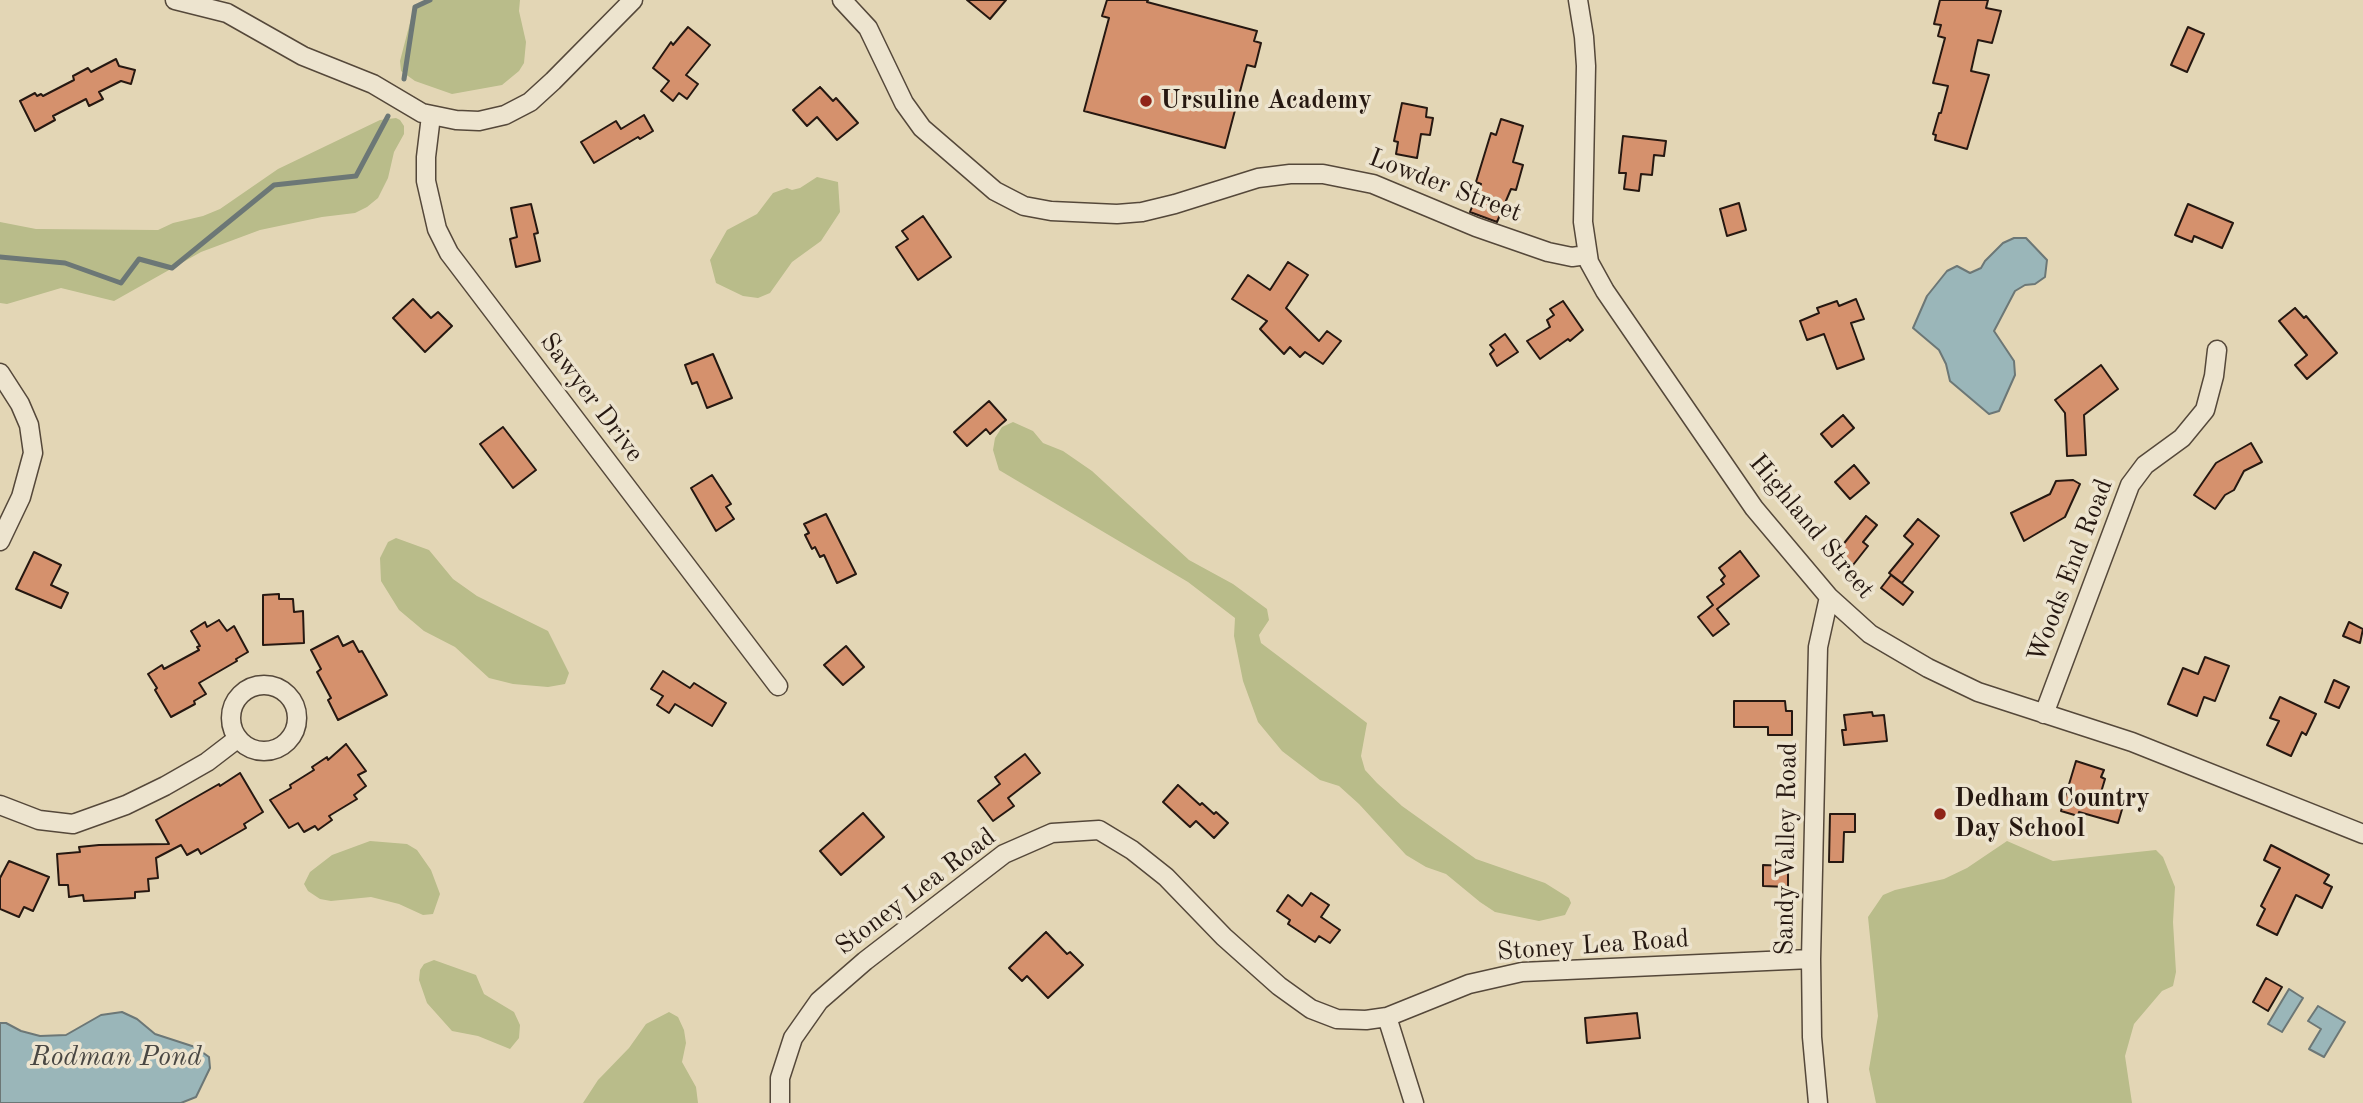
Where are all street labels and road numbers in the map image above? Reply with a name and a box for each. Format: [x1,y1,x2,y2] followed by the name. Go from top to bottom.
[1364,143,1526,229] street label: Lowder Street
[532,327,650,469] street label: Sawyer Drive
[1741,448,1881,606] street label: Highland Street
[2022,475,2120,667] street label: Woods End Road
[1770,742,1804,956] street label: Sandy Valley Road
[830,822,1002,962] street label: Stoney Lea Road
[1496,924,1690,968] street label: Stoney Lea Road

